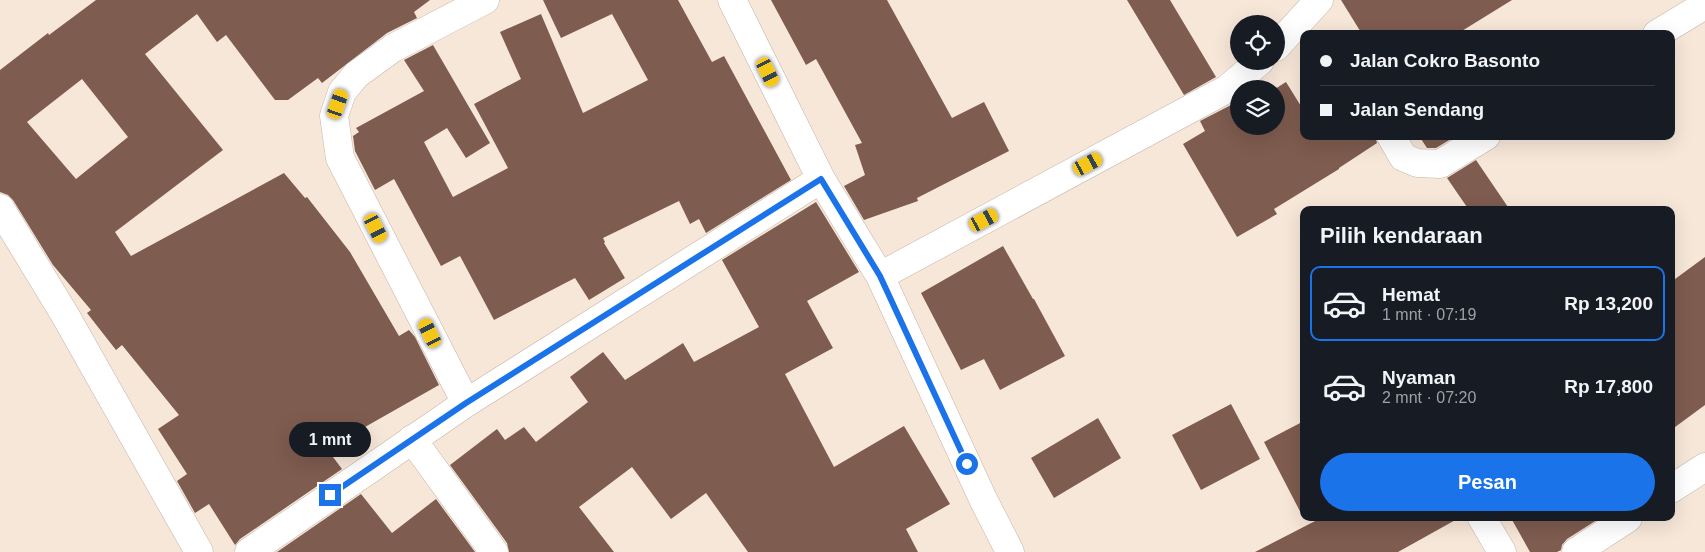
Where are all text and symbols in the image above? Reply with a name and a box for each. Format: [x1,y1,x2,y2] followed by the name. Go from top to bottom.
[1230,15,1285,135] map controls
[1230,15,1285,70] button: locate
[1350,50,1540,71] text: Jalan Cokro Basonto
[754,55,781,89] car
[1230,80,1285,135] button: layers
[326,87,349,121] car
[1350,99,1484,120] text: Jalan Sendang
[1071,150,1104,178] car
[967,206,1000,234] car
[362,211,389,245] car
[1320,223,1483,248] text: Pilih kendaraan
[1322,281,1367,326] icon: car
[1382,284,1440,305] text: Hemat
[1564,293,1653,314] text: Rp 13,200
[1382,306,1476,323] text: 1 mnt · 07:19
[416,316,443,350] car
[1322,364,1367,409] icon: car
[1382,367,1456,388] text: Nyaman
[1564,376,1653,397] text: Rp 17,800
[1382,389,1476,406] text: 2 mnt · 07:20
[289,422,371,458] callout: 1 mnt
[309,431,351,448] text: 1 mnt
[956,453,978,475] route start
[1320,453,1655,511] button: Pesan
[319,484,341,506] route end

